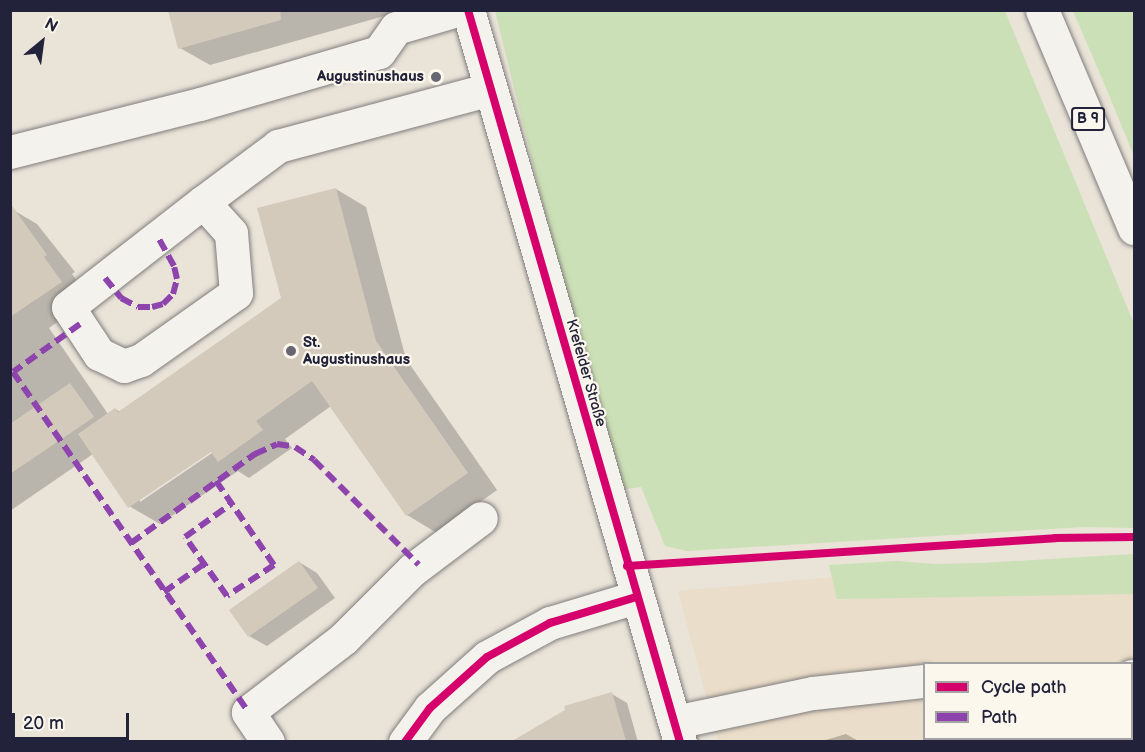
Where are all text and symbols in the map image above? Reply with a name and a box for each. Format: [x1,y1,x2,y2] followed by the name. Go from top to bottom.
[12,12,72,72] north arrow
[41,15,61,37] text: N
[317,68,424,86] place label: Augustinushaus
[429,70,443,84] marker: Augustinushaus
[1070,108,1106,130] road number: B 9
[562,317,610,429] street label: Krefelder Straße
[303,333,410,368] place label: St. Augustinushaus
[284,344,298,358] marker: St. Augustinushaus
[923,662,1133,740] legend
[981,677,1067,698] text: Cycle path
[15,701,132,739] scale bar
[981,707,1017,728] text: Path
[23,713,64,734] text: 20 m

